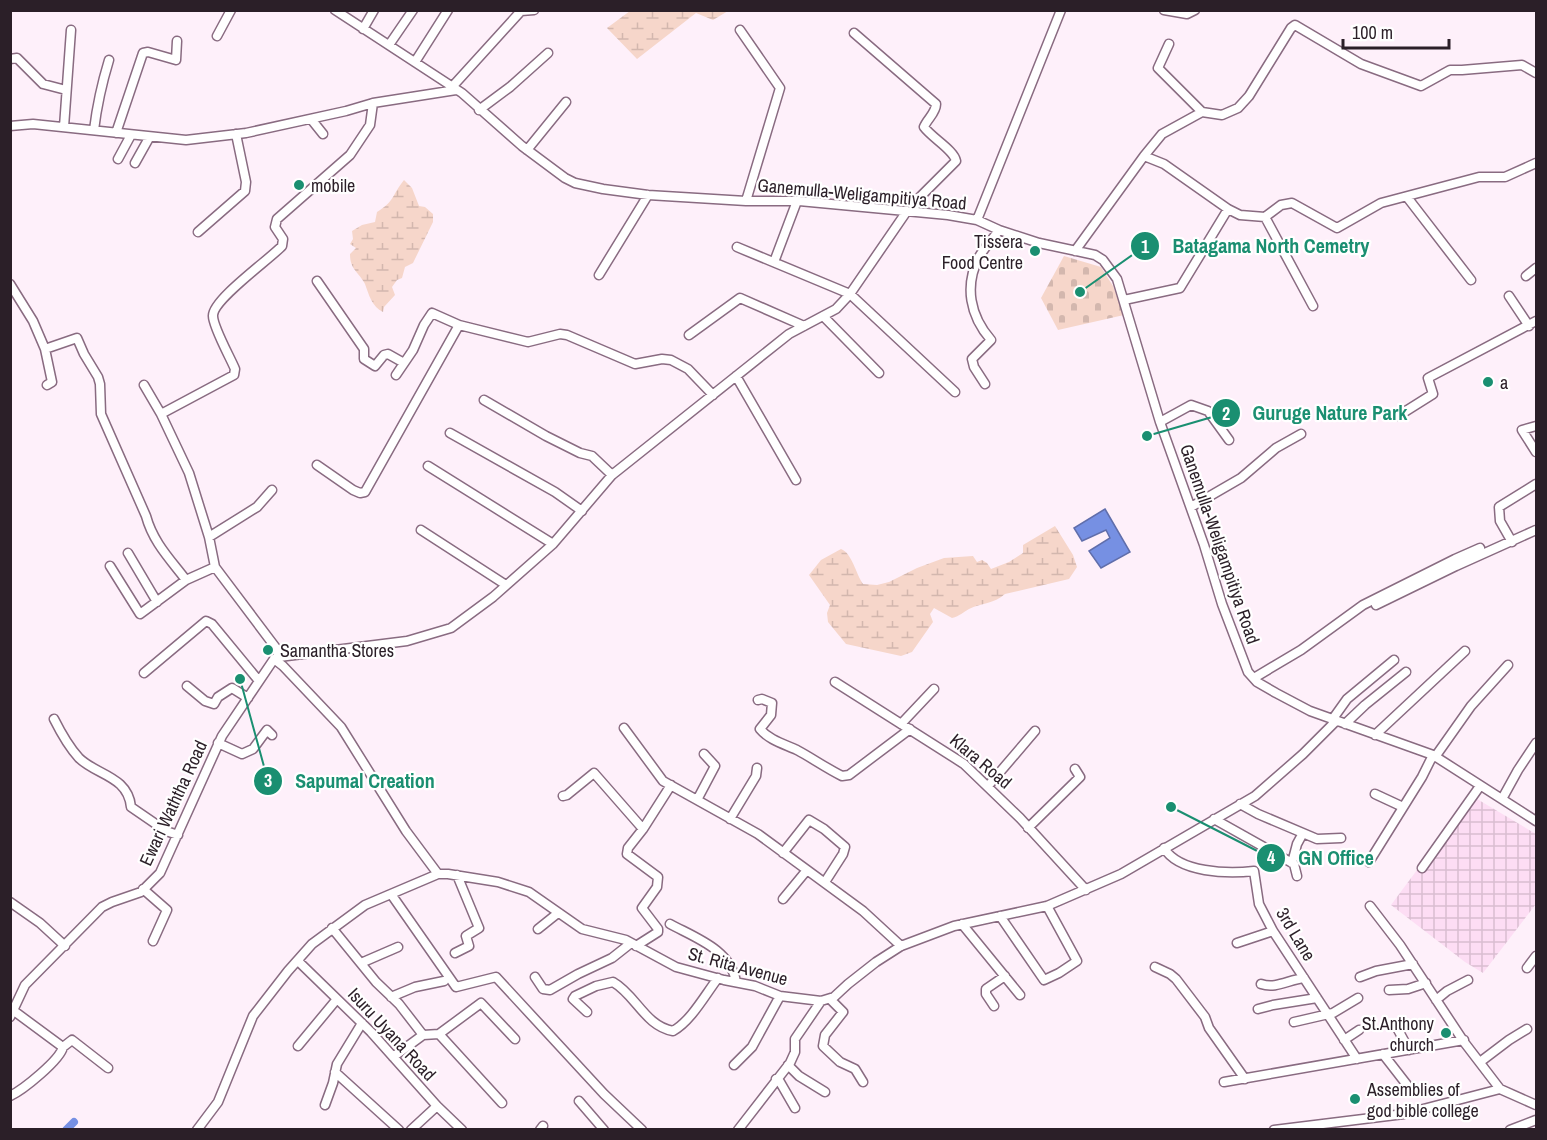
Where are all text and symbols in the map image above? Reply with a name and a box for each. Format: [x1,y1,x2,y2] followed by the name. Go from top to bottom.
[1343,12,1450,50] scale bar
[1352,20,1393,45] text: 100 m
[756,172,968,216] street label: Ganemulla-Weligampitiya Road
[311,173,355,198] place label: mobile
[292,178,306,192] marker: mobile
[1130,227,1381,265] callout: Batagama North Cemetry
[942,229,1023,275] place label: Tissera Food Centre
[1173,232,1370,259] text: Batagama North Cemetry
[1141,234,1150,259] text: 1
[1028,244,1042,258] marker: Tissera Food Centre
[1500,370,1508,395] place label: a
[1481,375,1495,389] marker: a
[1211,394,1419,432] callout: Guruge Nature Park
[1253,399,1408,426] text: Guruge Nature Park
[1222,401,1230,426] text: 2
[1174,441,1266,647] street label: Ganemulla-Weligampitiya Road
[280,638,394,663] place label: Samantha Stores
[261,643,275,657] marker: Samantha Stores
[945,728,1017,794] street label: Klara Road
[133,736,213,870] street label: Ewari Waththa Road
[253,762,447,800] callout: Sapumal Creation
[295,767,435,794] text: Sapumal Creation
[264,768,272,793] text: 3
[1256,839,1386,877] callout: GN Office
[1298,844,1374,871] text: GN Office
[1267,845,1276,870] text: 4
[1270,903,1322,965] street label: 3rd Lane
[685,941,791,991] street label: St. Rita Avenue
[342,982,442,1086] street label: Isuru Uyana Road
[1362,1011,1435,1057] place label: St.Anthony church
[1439,1026,1453,1040] marker: St.Anthony church
[1366,1077,1479,1123] place label: Assemblies of god bible college
[1348,1092,1362,1106] marker: Assemblies of god bible college

